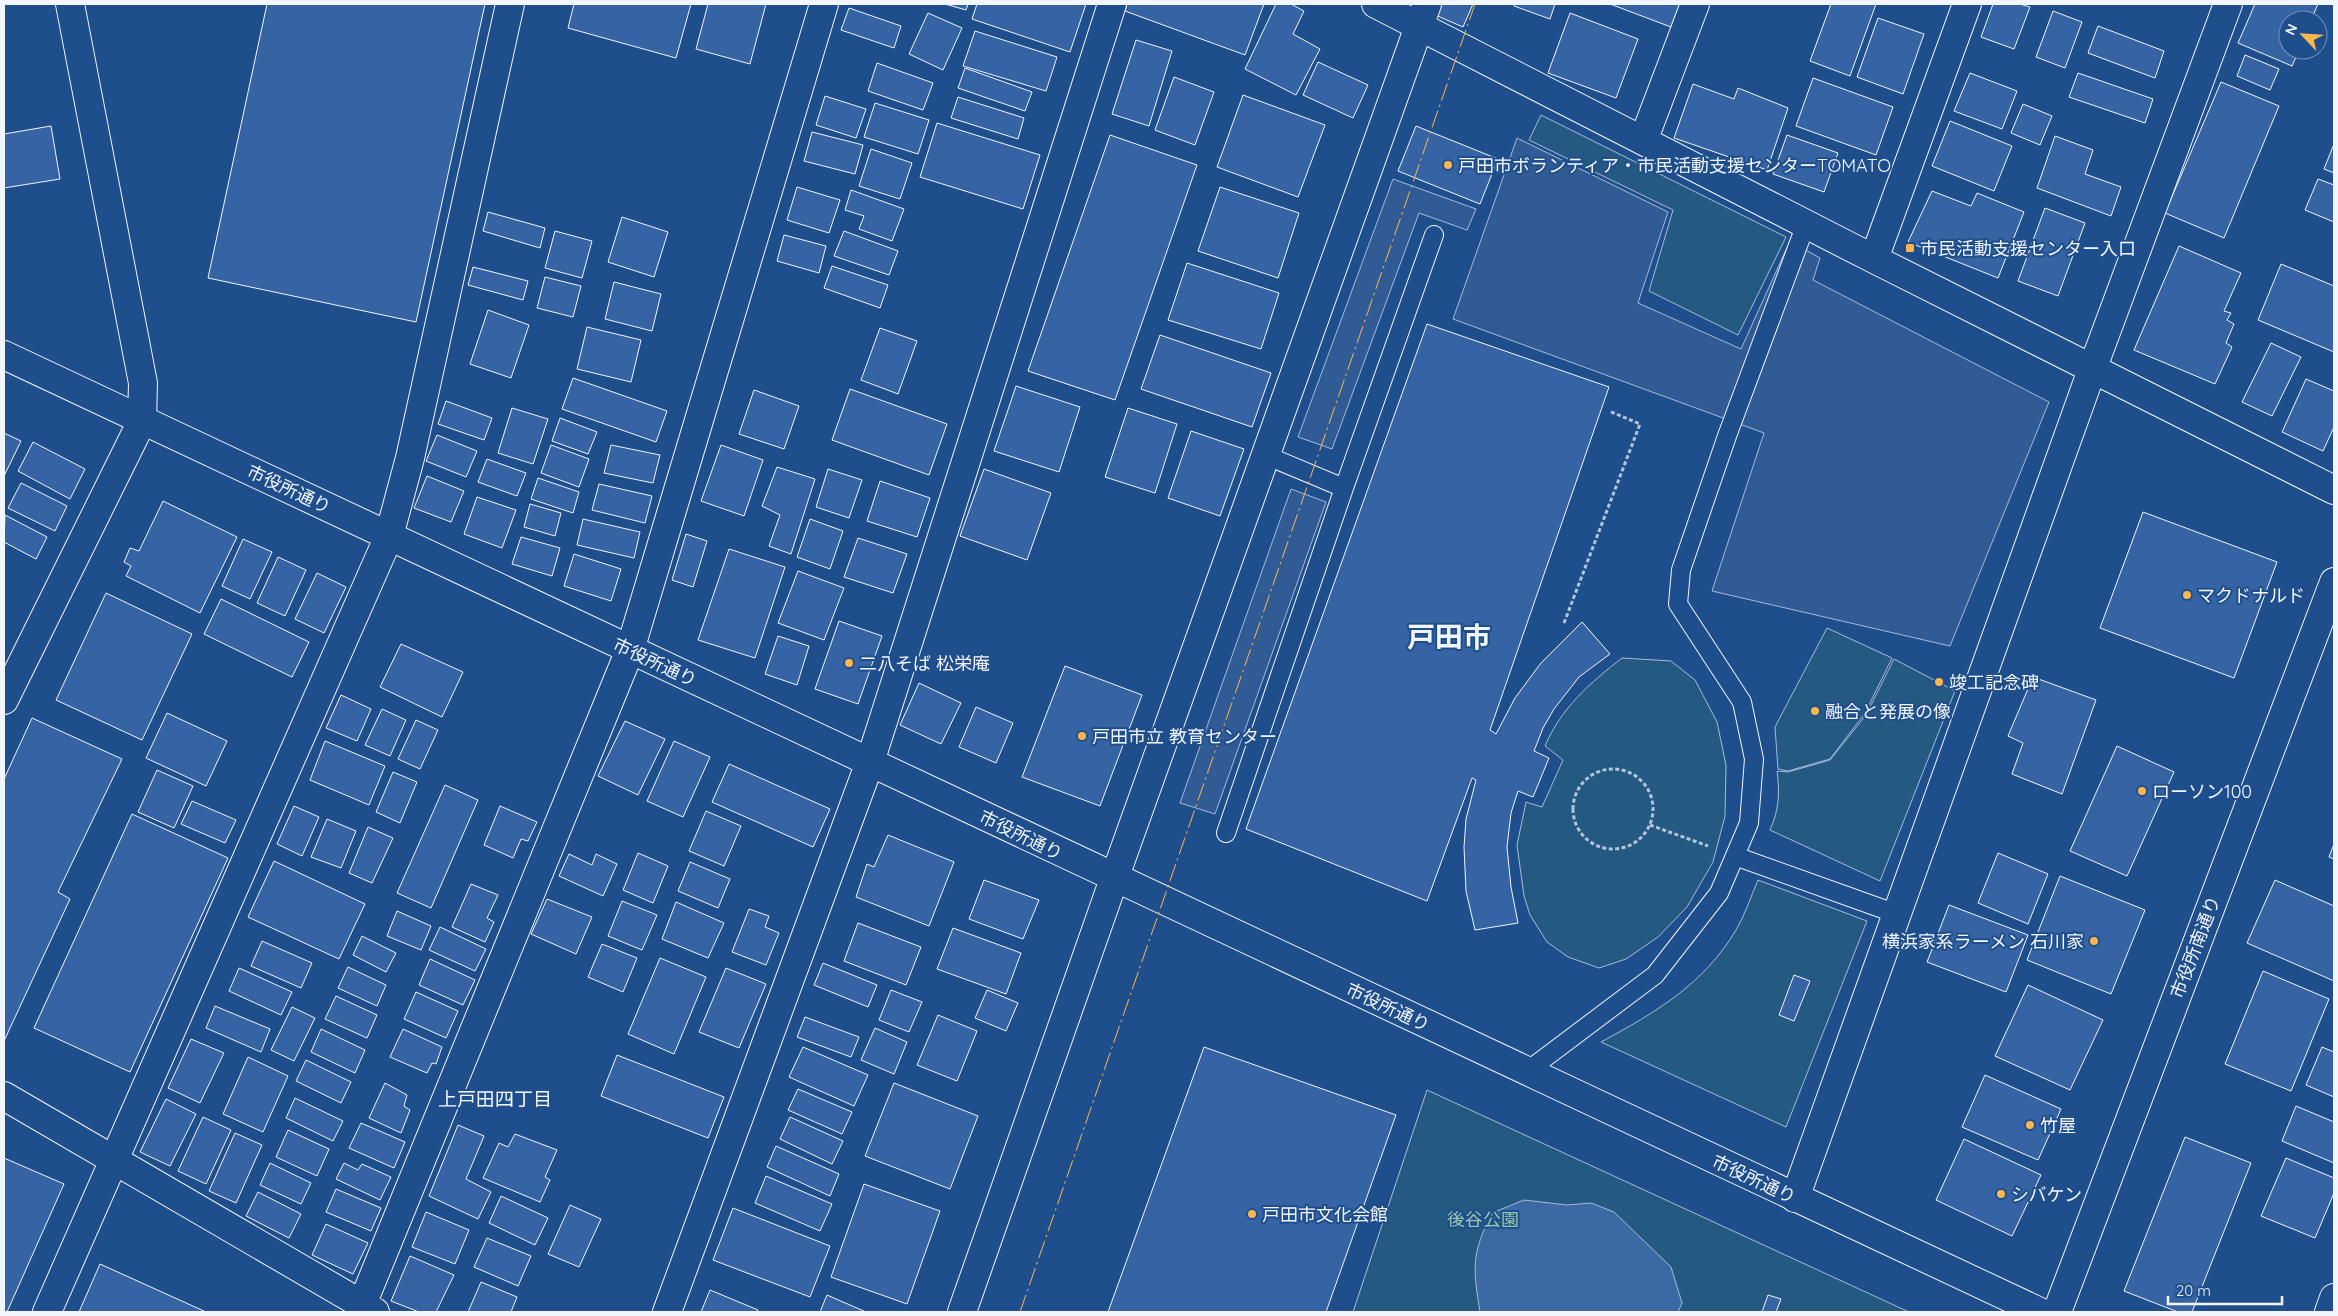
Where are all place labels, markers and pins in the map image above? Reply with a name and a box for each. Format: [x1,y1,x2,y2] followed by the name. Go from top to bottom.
[1458,154,1891,177] place label: 戸田市ボランティア・市民活動支援センターTOMATO
[1442,159,1454,171] marker: 戸田市ボランティア・市民活動支援センターTOMATO
[1920,237,2136,260] place label: 市民活動支援センター入口
[1904,242,1916,254] marker: 市民活動支援センター入口
[2197,584,2305,607] place label: マクドナルド
[2181,589,2193,601] marker: マクドナルド
[859,652,990,675] place label: 二八そば 松栄庵
[843,657,855,669] marker: 二八そば 松栄庵
[1949,671,2039,694] place label: 竣工記念碑
[1933,676,1945,688] marker: 竣工記念碑
[1825,700,1951,723] place label: 融合と発展の像
[1809,705,1821,717] marker: 融合と発展の像
[1092,725,1277,748] place label: 戸田市立 教育センター
[1076,730,1088,742] marker: 戸田市立 教育センター
[2152,780,2252,803] place label: ローソン100
[2136,785,2148,797] marker: ローソン100
[1882,930,2084,953] place label: 横浜家系ラーメン 石川家
[2088,935,2100,947] marker: 横浜家系ラーメン 石川家
[2040,1114,2076,1137] place label: 竹屋
[2024,1119,2036,1131] marker: 竹屋
[2011,1183,2082,1206] place label: シバケン
[1995,1188,2007,1200] marker: シバケン
[1262,1203,1388,1226] place label: 戸田市文化会館
[1246,1208,1258,1220] marker: 戸田市文化会館

